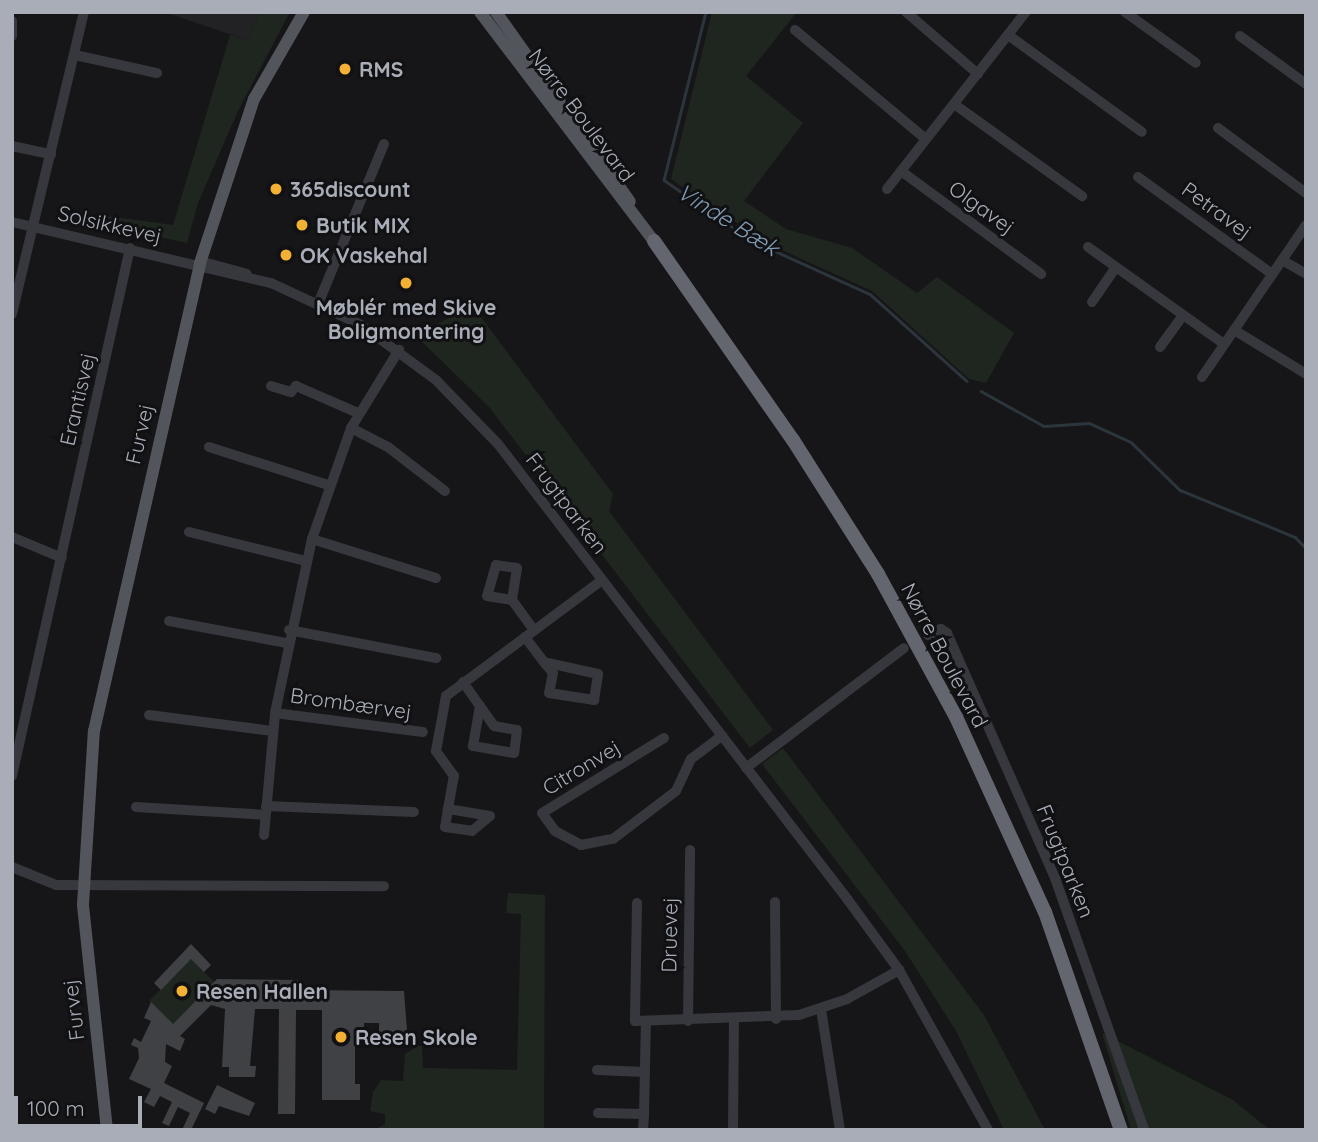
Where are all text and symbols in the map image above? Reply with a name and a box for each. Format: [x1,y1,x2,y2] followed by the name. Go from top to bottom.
[524,43,640,187] street label: Nørre Boulevard
[359,56,403,82] place label: RMS
[337,61,353,77] marker: RMS
[944,175,1020,239] street label: Olgavej
[290,176,411,202] place label: 365discount
[1177,176,1257,244] street label: Petravej
[672,178,784,262] water label: Vinde Bæk
[268,181,284,197] marker: 365discount
[56,200,164,248] street label: Solsikkevej
[316,212,410,238] place label: Butik MIX
[294,217,310,233] marker: Butik MIX
[300,242,428,268] place label: OK Vaskehal
[278,247,294,263] marker: OK Vaskehal
[398,275,414,291] marker: Møblér med Skive Boligmontering
[316,294,496,344] place label: Møblér med Skive Boligmontering
[54,350,100,448] street label: Erantisvej
[120,401,158,467] street label: Furvej
[521,447,613,559] street label: Frugtparken
[896,578,994,732] street label: Nørre Boulevard
[289,682,413,724] street label: Brombærvej
[538,734,624,800] street label: Citronvej
[1032,801,1100,921] street label: Frugtparken
[656,897,682,973] street label: Druevej
[57,978,89,1042] street label: Furvej
[196,978,328,1004] place label: Resen Hallen
[174,983,190,999] marker: Resen Hallen
[355,1024,478,1050] place label: Resen Skole
[333,1029,349,1045] marker: Resen Skole
[18,1082,145,1126] scale bar
[27,1095,85,1121] text: 100 m

